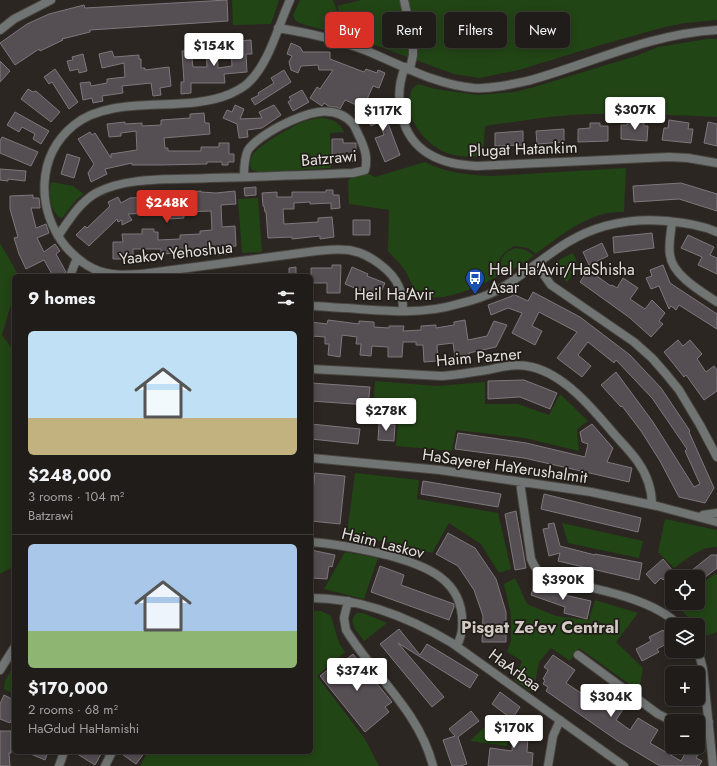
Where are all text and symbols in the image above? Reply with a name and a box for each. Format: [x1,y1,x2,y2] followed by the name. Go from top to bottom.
[325,12,374,48] chip: Buy
[382,12,436,48] chip: Rent
[444,12,507,48] chip: Filters
[515,12,570,48] chip: New
[186,33,242,67] pin: $154K
[193,36,235,55] text: $154K
[607,97,663,131] pin: $307K
[355,98,411,132] pin: $117K
[614,100,656,119] text: $307K
[364,101,402,120] text: $117K
[468,136,578,162] street label: Plugat Hatankim
[300,144,358,172] street label: Batzrawi
[139,190,195,224] pin: $248K
[146,193,188,212] text: $248K
[118,236,234,270] street label: Yaakov Yehoshua
[489,258,635,299] place label: Hel Ha'Avir/HaShisha Asar
[464,267,486,295] bus stop icon: Hel Ha'Avir/HaShisha Asar
[354,283,434,306] street label: Heil Ha'Avir
[28,286,96,310] text: 9 homes
[275,287,297,309] icon: filters
[435,342,523,372] street label: Haim Pazner
[127,357,199,429] icon: home
[358,398,414,432] pin: $278K
[365,401,407,420] text: $278K
[421,443,589,489] street label: HaSayeret HaYerushalmit
[28,463,111,487] text: $248,000
[28,487,124,506] text: 3 rooms · 104 m²
[28,506,73,525] text: Batzrawi
[339,522,428,565] street label: Haim Laskov
[535,567,591,601] pin: $390K
[127,570,199,642] icon: home
[542,570,584,589] text: $390K
[665,570,705,754] map controls
[665,570,705,610] button: locate
[461,615,619,639] district label: Pisgat Ze'ev Central
[665,618,705,658] button: layers
[484,643,546,697] street label: HaArbaa
[329,658,385,692] pin: $374K
[336,661,378,680] text: $374K
[665,666,705,706] button: +
[28,676,108,700] text: $170,000
[583,684,639,718] pin: $304K
[590,687,632,706] text: $304K
[28,700,118,719] text: 2 rooms · 68 m²
[665,714,705,754] button: −
[486,715,542,749] pin: $170K
[494,718,534,737] text: $170K
[28,719,139,738] text: HaGdud HaHamishi

